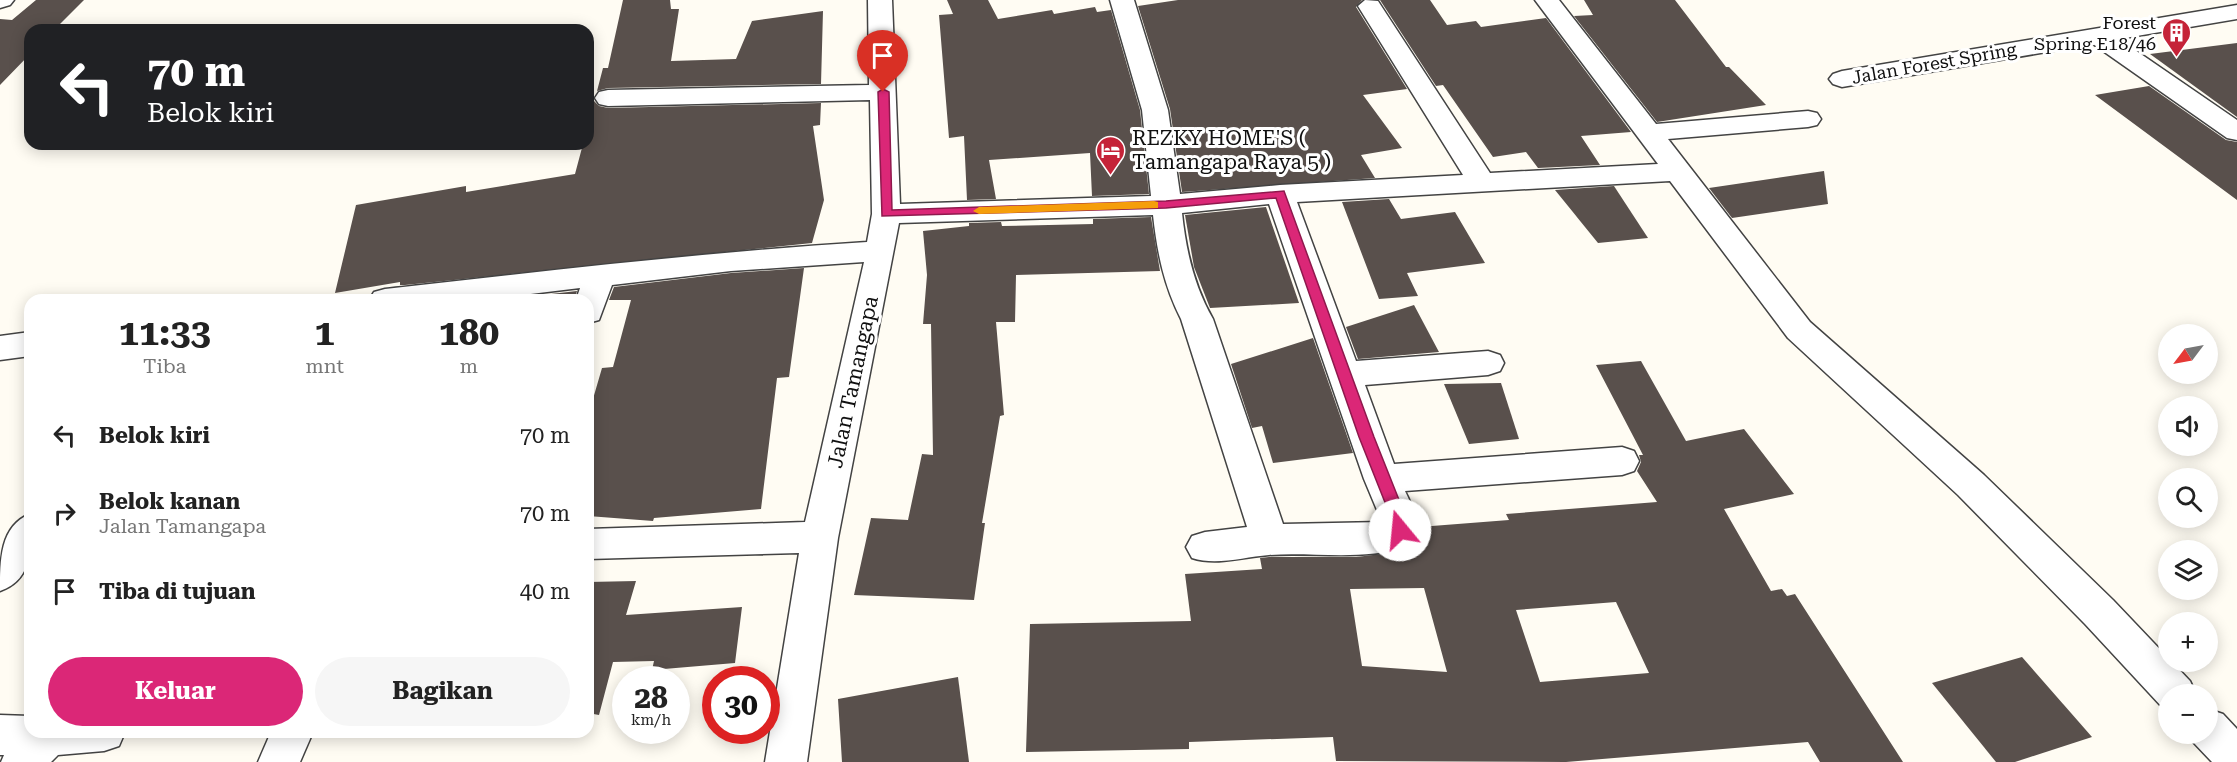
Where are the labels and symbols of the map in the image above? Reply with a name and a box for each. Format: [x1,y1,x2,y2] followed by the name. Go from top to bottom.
[2034,12,2156,54] place label: Forest Spring E18/46
[2161,16,2193,58] building icon: Forest Spring E18/46
[857,30,908,92] pin
[1850,38,2019,88] street label: Jalan Forest Spring
[1132,126,1331,174] place label: REZKY HOME'S ( Tamangapa Raya 5 )
[1095,134,1127,176] hotel icon: REZKY HOME'S ( Tamangapa Raya 5 )
[823,293,883,470] street label: Jalan Tamangapa
[2158,324,2218,384] north arrow
[1368,498,1432,562] position arrow
[702,666,780,744] speed limit sign: 30

